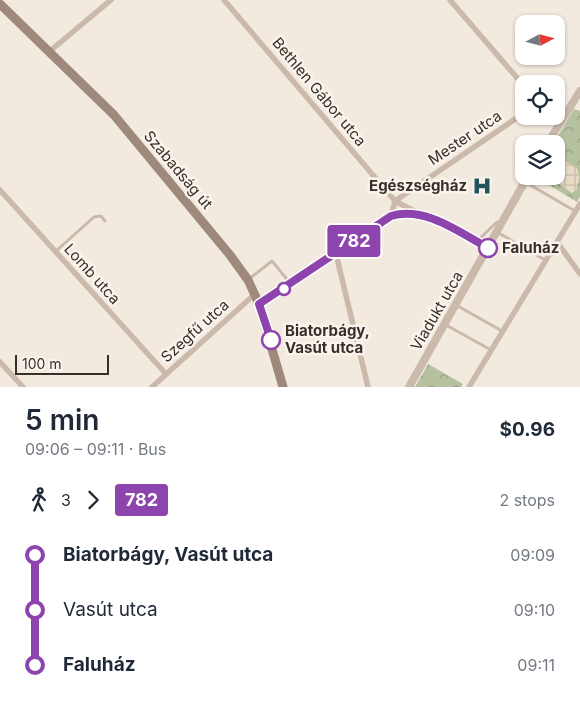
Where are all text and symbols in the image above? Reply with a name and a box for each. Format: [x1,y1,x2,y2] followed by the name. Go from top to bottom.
[515,15,565,65] north arrow
[515,15,565,185] map controls
[268,33,370,150] street label: Bethlen Gábor utca
[515,75,565,125] button: locate
[424,106,505,169] street label: Mester utca
[140,126,217,213] street label: Szabadság út
[515,135,565,185] button: layers
[471,175,493,197] hospital icon: Egészségház
[369,176,467,195] place label: Egészségház
[325,225,383,257] line badge: 782
[337,230,371,251] text: 782
[478,238,498,258] marker: Faluház
[502,238,559,257] place label: Faluház
[60,240,124,308] street label: Lomb utca
[406,268,467,354] street label: Viadukt utca
[277,282,291,296] unlabelled marker
[157,295,233,366] street label: Szegfű utca
[285,321,370,357] place label: Biatorbágy, Vasút utca
[261,330,281,350] marker: Biatorbágy, Vasút utca
[15,352,109,375] scale bar
[22,355,62,372] text: 100 m
[25,403,99,437] text: 5 min
[500,418,555,441] text: $0.96
[25,439,166,459] text: 09:06 – 09:11 · Bus
[25,486,53,514] icon: walk
[79,486,107,514] icon: forward
[125,489,158,510] text: 782
[61,490,71,510] text: 3
[499,490,555,510] text: 2 stops
[63,543,273,566] text: Biatorbágy, Vasút utca
[510,545,555,565] text: 09:09
[63,598,158,621] text: Vasút utca
[514,600,555,620] text: 09:10
[63,653,136,676] text: Faluház
[517,655,555,675] text: 09:11

